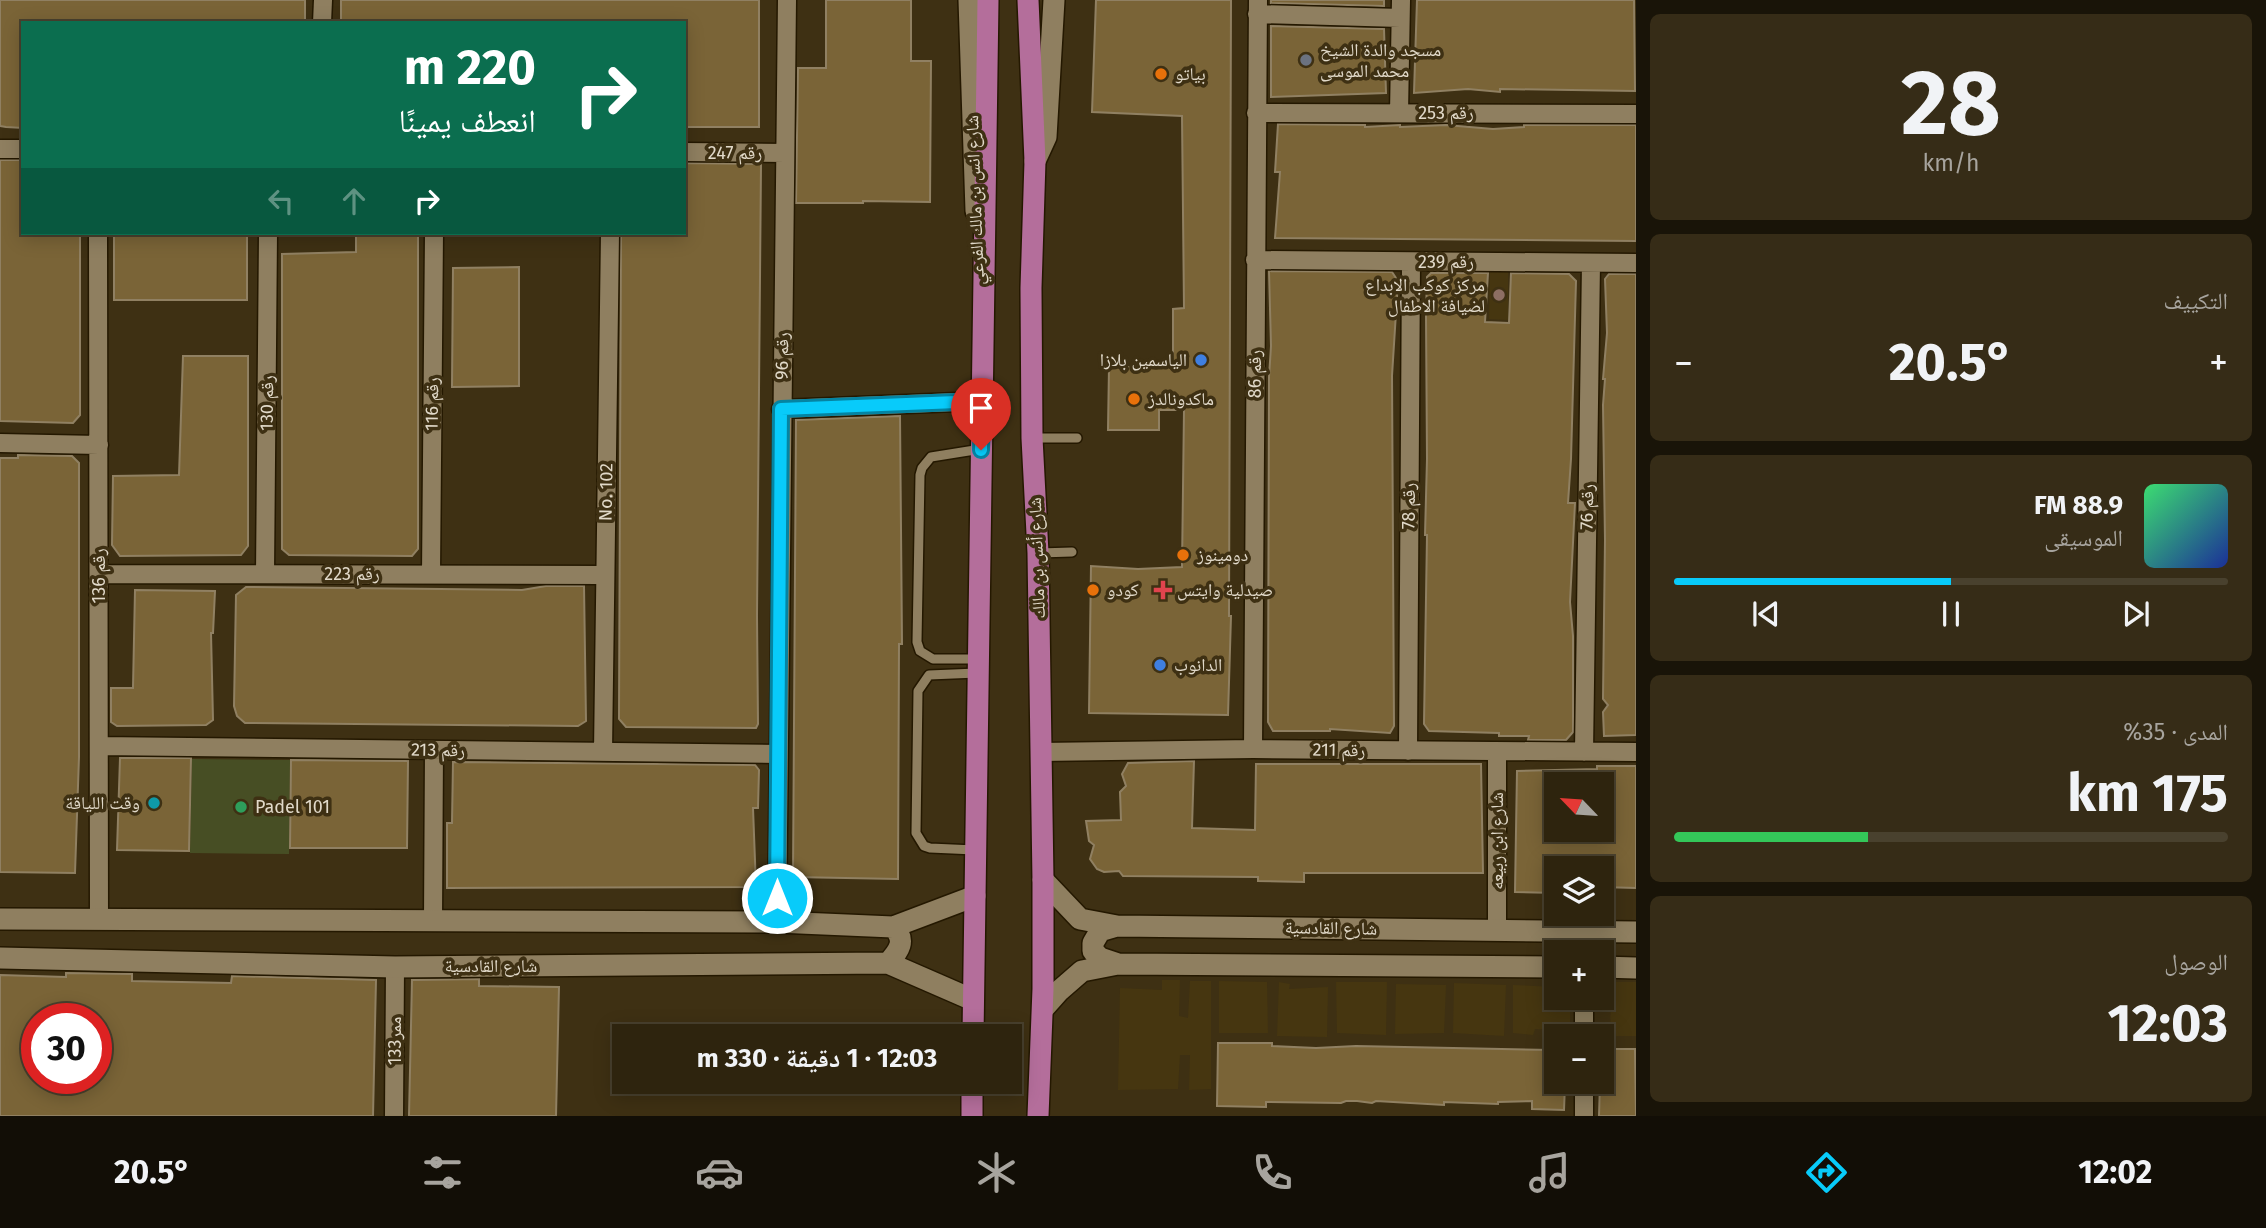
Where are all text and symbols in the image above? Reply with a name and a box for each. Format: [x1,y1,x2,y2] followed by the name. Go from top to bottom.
[404,38,536,97] text: 220 m
[1320,39,1441,82] place label: مسجد والدة الشيخ محمد الموسى
[560,49,651,140] icon: right
[1901,49,2001,158] text: 28
[1298,52,1314,68] marker: مسجد والدة الشيخ محمد الموسى
[1175,63,1206,85] place label: بياتو
[1153,66,1169,82] marker: بياتو
[398,102,536,140] text: انعطف يمينًا
[1418,102,1474,125] street label: رقم 253
[961,115,993,285] street label: شارع انس بن مالك الفرعي
[708,142,762,165] street label: رقم 247
[1923,149,1979,177] text: km/h
[262,182,300,220] icon: left
[335,182,373,220] icon: ahead
[408,182,446,220] icon: right
[1418,251,1474,274] street label: رقم 239
[1365,274,1485,317] place label: مركز كوكب الابداع لضيافة الاطفال
[1491,287,1507,303] marker: مركز كوكب الابداع لضيافة الاطفال
[2163,287,2228,315] text: التكييف
[1889,331,2013,394] text: 20.5°
[771,332,794,380] street label: رقم 96
[1674,340,1693,386] text: −
[2209,340,2228,386] text: +
[1100,349,1187,371] place label: الياسمين بلازا
[1244,350,1267,398] street label: رقم 86
[1193,352,1209,368] marker: الياسمين بلازا
[256,375,279,431] street label: رقم 130
[421,377,444,431] street label: رقم 116
[951,378,1011,450] pin
[1147,388,1214,410] place label: ماكدونالدز
[962,389,1000,427] icon: arrive
[1126,391,1142,407] marker: ماكدونالدز
[594,463,618,521] street label: No. 102
[1398,483,1421,529] street label: رقم 78
[1576,484,1599,530] street label: رقم 76
[2034,490,2123,521] text: 88.9 FM
[1024,497,1050,619] street label: شارع أنس بن مالك
[2044,524,2123,552] text: الموسيقى
[1196,544,1248,566] place label: دومينوز
[1175,547,1191,563] marker: دومينوز
[88,548,111,604] street label: رقم 136
[324,563,380,586] street label: رقم 223
[1107,579,1139,601] place label: كودو
[1177,579,1273,601] place label: صيدلية وايتس
[1085,582,1101,598] marker: كودو
[1155,582,1171,598] marker: صيدلية وايتس
[1747,595,1785,633] icon: previous
[1932,595,1970,633] icon: pause
[2117,595,2155,633] icon: next
[1174,654,1222,676] place label: الدانوب
[1152,657,1168,673] marker: الدانوب
[2123,718,2228,746] text: المدى · 35%
[411,739,465,762] street label: رقم 213
[1312,739,1366,762] street label: رقم 211
[2067,762,2228,825] text: 175 km
[1544,772,1614,842] north arrow
[1544,772,1614,1094] map controls
[65,792,140,814] place label: وقت اللياقة
[1486,792,1508,890] street label: شارع ابن ربيعه
[146,795,162,811] marker: وقت اللياقة
[255,796,330,818] place label: Padel 101
[233,799,249,815] marker: Padel 101
[1544,856,1614,926] button: layers
[740,861,814,935] position arrow
[1285,916,1377,940] street label: شارع القادسية
[1544,940,1614,1010] button: +
[2164,948,2228,976] text: الوصول
[445,955,537,977] street label: شارع القادسية
[2108,992,2228,1055] text: 12:03
[21,1003,112,1094] speed limit sign: 30
[384,1017,406,1065] street label: ممر133
[1544,1024,1614,1094] button: −
[697,1043,937,1074] text: 12:03 · 1 دقيقة · 330 m
[418,1148,467,1197] icon: filters
[695,1148,744,1197] icon: car
[972,1148,1021,1197] icon: climate
[1248,1148,1297,1197] icon: phone
[1525,1148,1574,1197] icon: music
[1802,1148,1851,1197] icon: directions
[114,1153,191,1191] text: 20.5°
[2078,1153,2152,1191] text: 12:02

